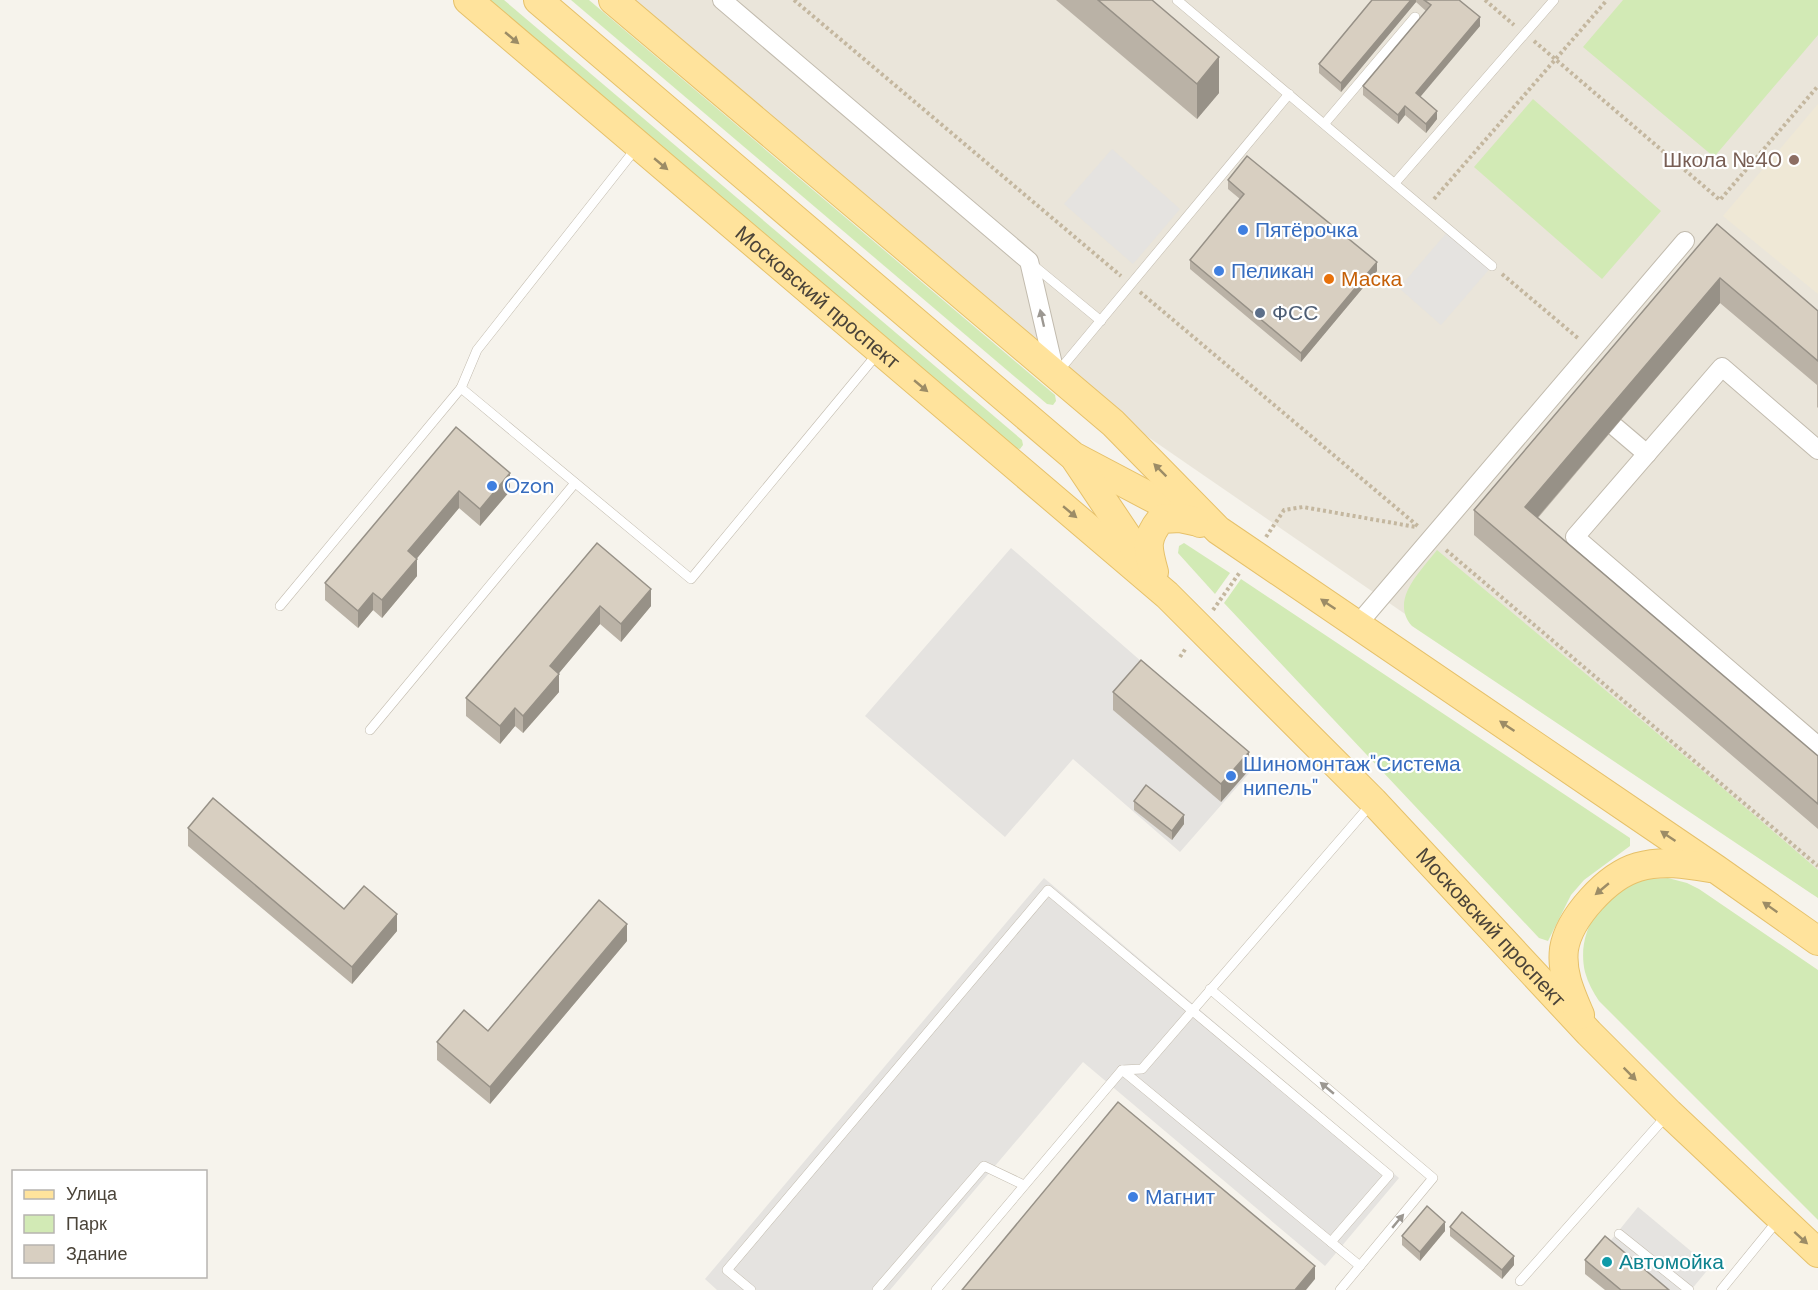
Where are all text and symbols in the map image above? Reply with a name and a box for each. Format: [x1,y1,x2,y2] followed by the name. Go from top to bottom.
[504,31,519,44] one-way arrow
[1663,146,1782,174] place label: Школа №40
[1787,153,1801,167] marker: Школа №40
[653,157,668,170] one-way arrow
[1255,216,1358,244] place label: Пятёрочка
[729,219,906,376] street label: Московский проспект
[1236,223,1250,237] marker: Пятёрочка
[1231,257,1314,285] place label: Пеликан
[1212,264,1226,278] marker: Пеликан
[1341,265,1403,293] place label: Маска
[1322,272,1336,286] marker: Маска
[1272,299,1318,327] place label: ФСС
[1253,306,1267,320] marker: ФСС
[1037,308,1046,327] one-way arrow
[913,379,928,392] one-way arrow
[1153,464,1167,478] one-way arrow
[504,472,554,500] place label: Ozon
[485,479,499,493] marker: Ozon
[1062,505,1077,518] one-way arrow
[1321,598,1337,610] one-way arrow
[1499,720,1515,732] one-way arrow
[1243,750,1461,802] place label: Шиномонтаж"Система нипель"
[1224,769,1238,783] marker: Шиномонтаж"Система нипель"
[1660,830,1676,842] one-way arrow
[1410,842,1572,1013] street label: Московский проспект
[1595,882,1610,895] one-way arrow
[1763,901,1779,913] one-way arrow
[1623,1067,1637,1081] one-way arrow
[1319,1082,1335,1095] one-way arrow
[12,1170,207,1278] legend
[66,1182,118,1206] text: Улица
[1145,1183,1215,1211] place label: Магнит
[1126,1190,1140,1204] marker: Магнит
[66,1212,107,1236] text: Парк
[1391,1213,1404,1229] one-way arrow
[1794,1231,1809,1245] one-way arrow
[66,1242,127,1266] text: Здание
[1619,1248,1724,1276] place label: Автомойка
[1600,1255,1614,1269] marker: Автомойка

